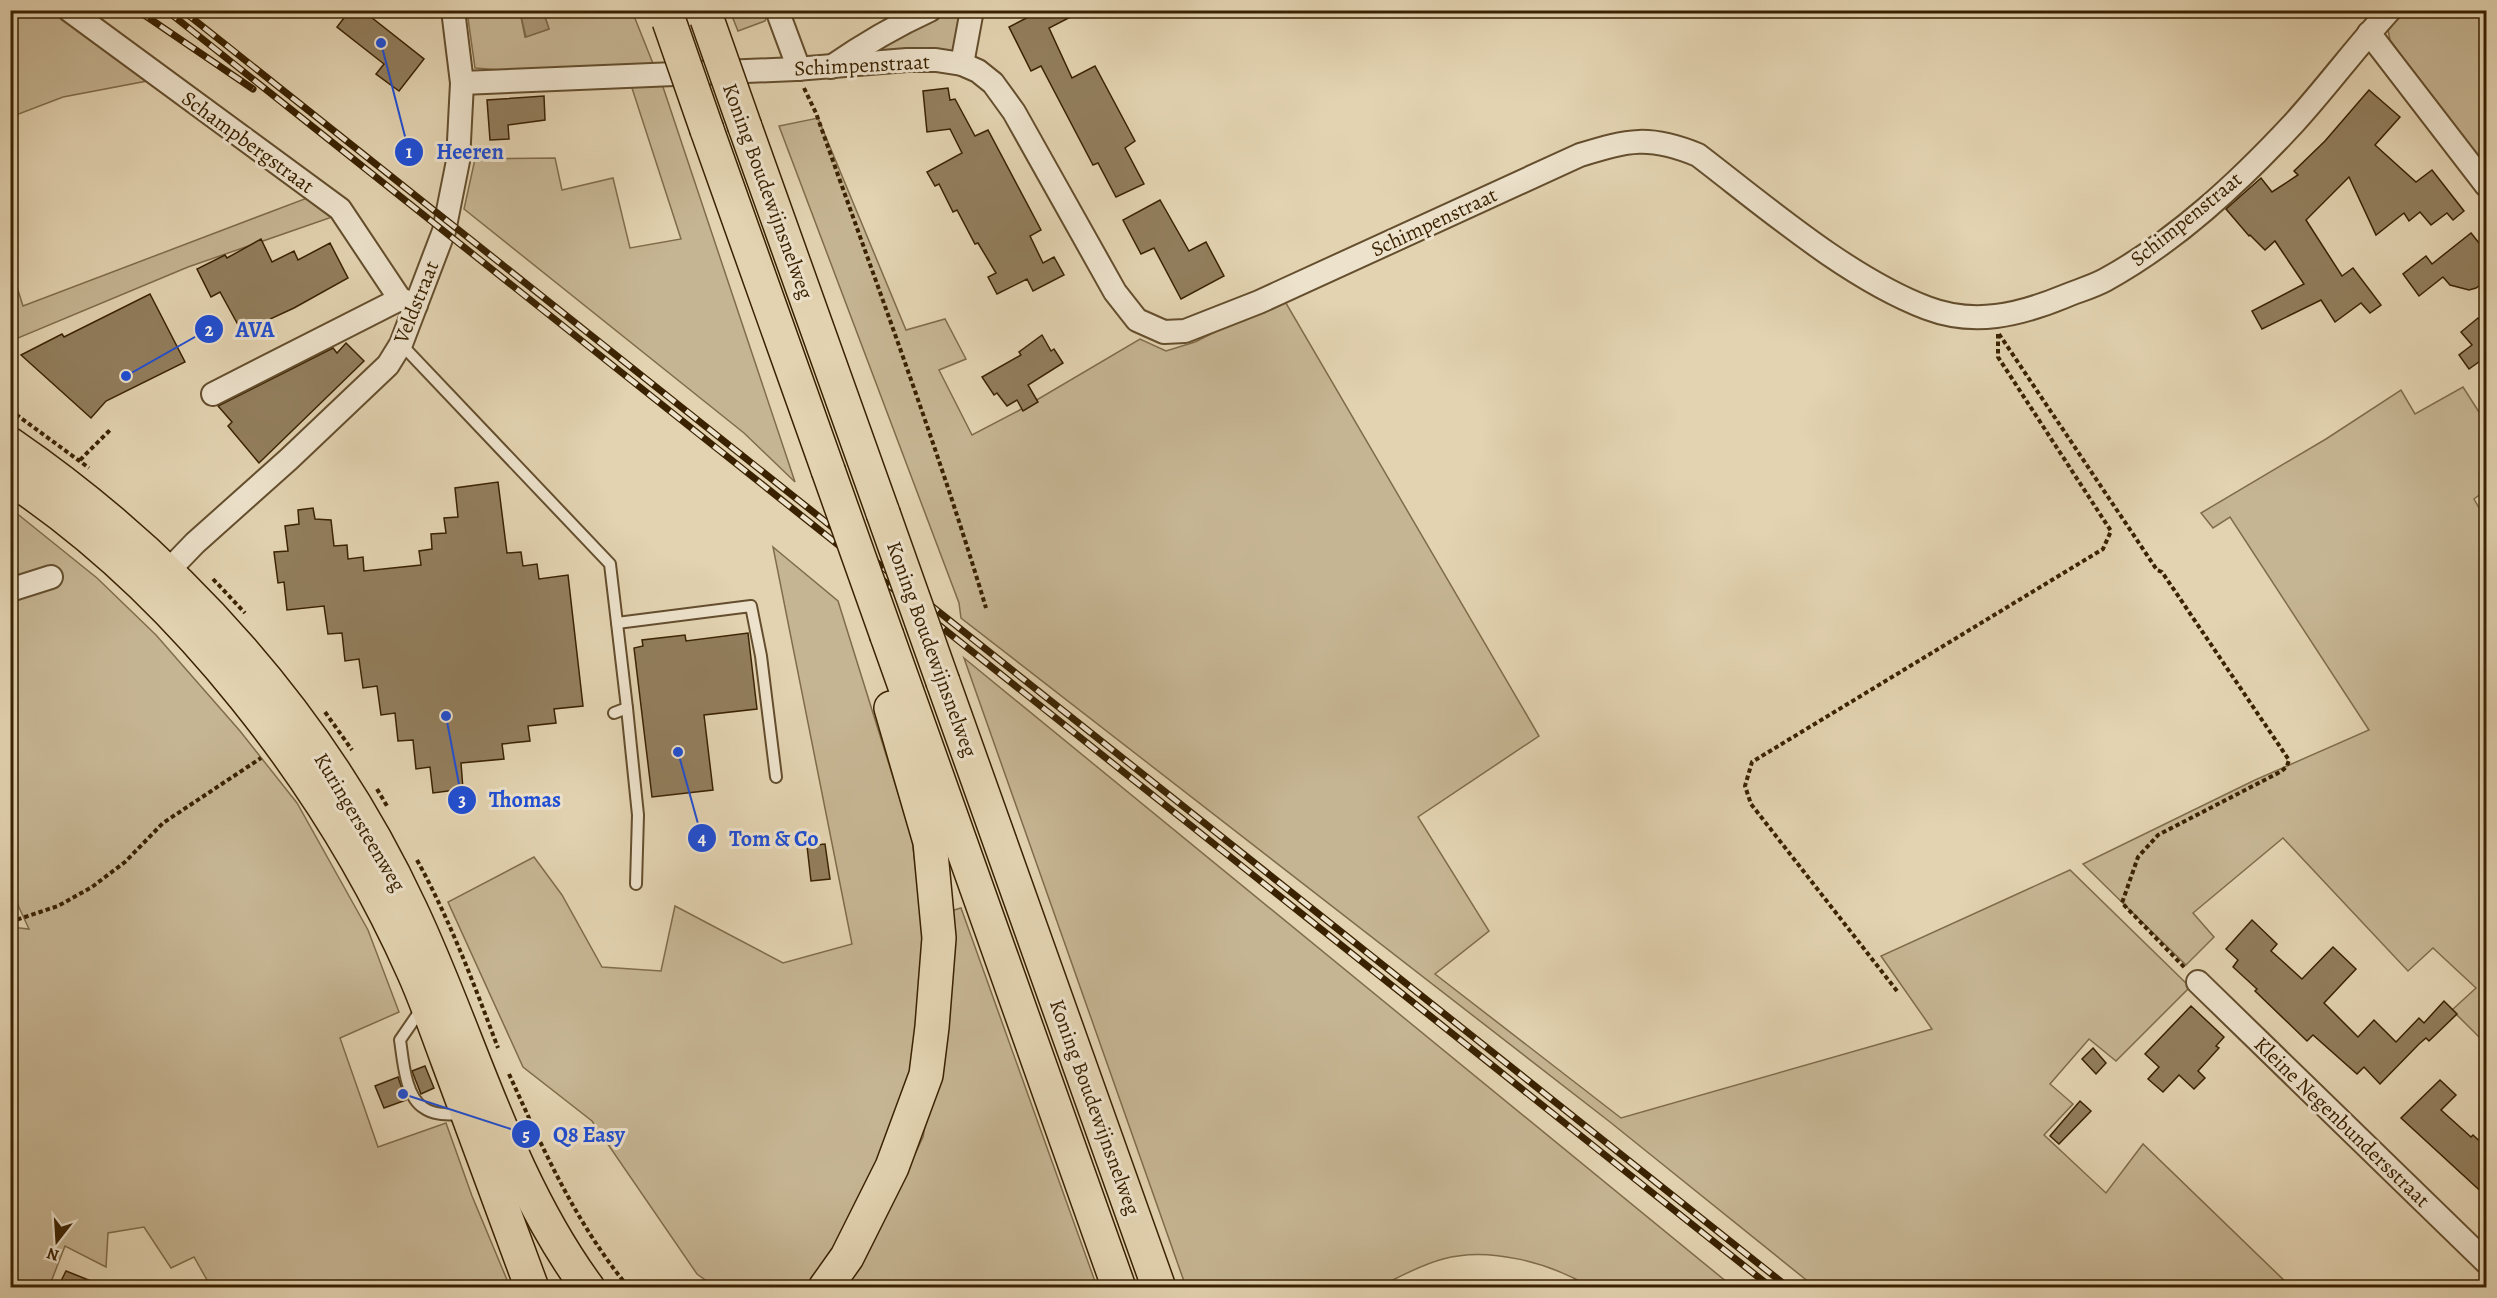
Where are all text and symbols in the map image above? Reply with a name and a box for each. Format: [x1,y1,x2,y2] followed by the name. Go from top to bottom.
[793,47,931,83] street label: Schimpenstraat
[716,79,820,303] street label: Koning Boudewijnsnelweg
[176,84,320,200] street label: Schampbergstraat
[394,132,516,172] callout: Heeren
[436,137,504,167] text: Heeren
[406,140,413,164] text: 1
[2124,165,2248,273] street label: Schimpenstraat
[1366,181,1502,263] street label: Schimpenstraat
[386,256,445,348] street label: Veldstraat
[194,309,287,349] callout: AVA
[234,315,275,345] text: AVA
[205,318,214,342] text: 2
[880,537,984,761] street label: Koning Boudewijnsnelweg
[308,747,413,897] street label: Kuringersteenweg
[447,780,573,820] callout: Thomas
[489,785,561,815] text: Thomas
[458,788,466,812] text: 3
[687,818,831,858] callout: Tom & Co
[729,824,819,854] text: Tom & Co
[698,826,707,850] text: 4
[1043,995,1147,1219] street label: Koning Boudewijnsnelweg
[2248,1030,2436,1214] street label: Kleine Negenbundersstraat
[511,1114,637,1154] callout: Q8 Easy
[553,1120,626,1150] text: Q8 Easy
[522,1123,530,1147] text: 5
[27,1211,87,1271] north arrow
[44,1242,62,1267] text: N

